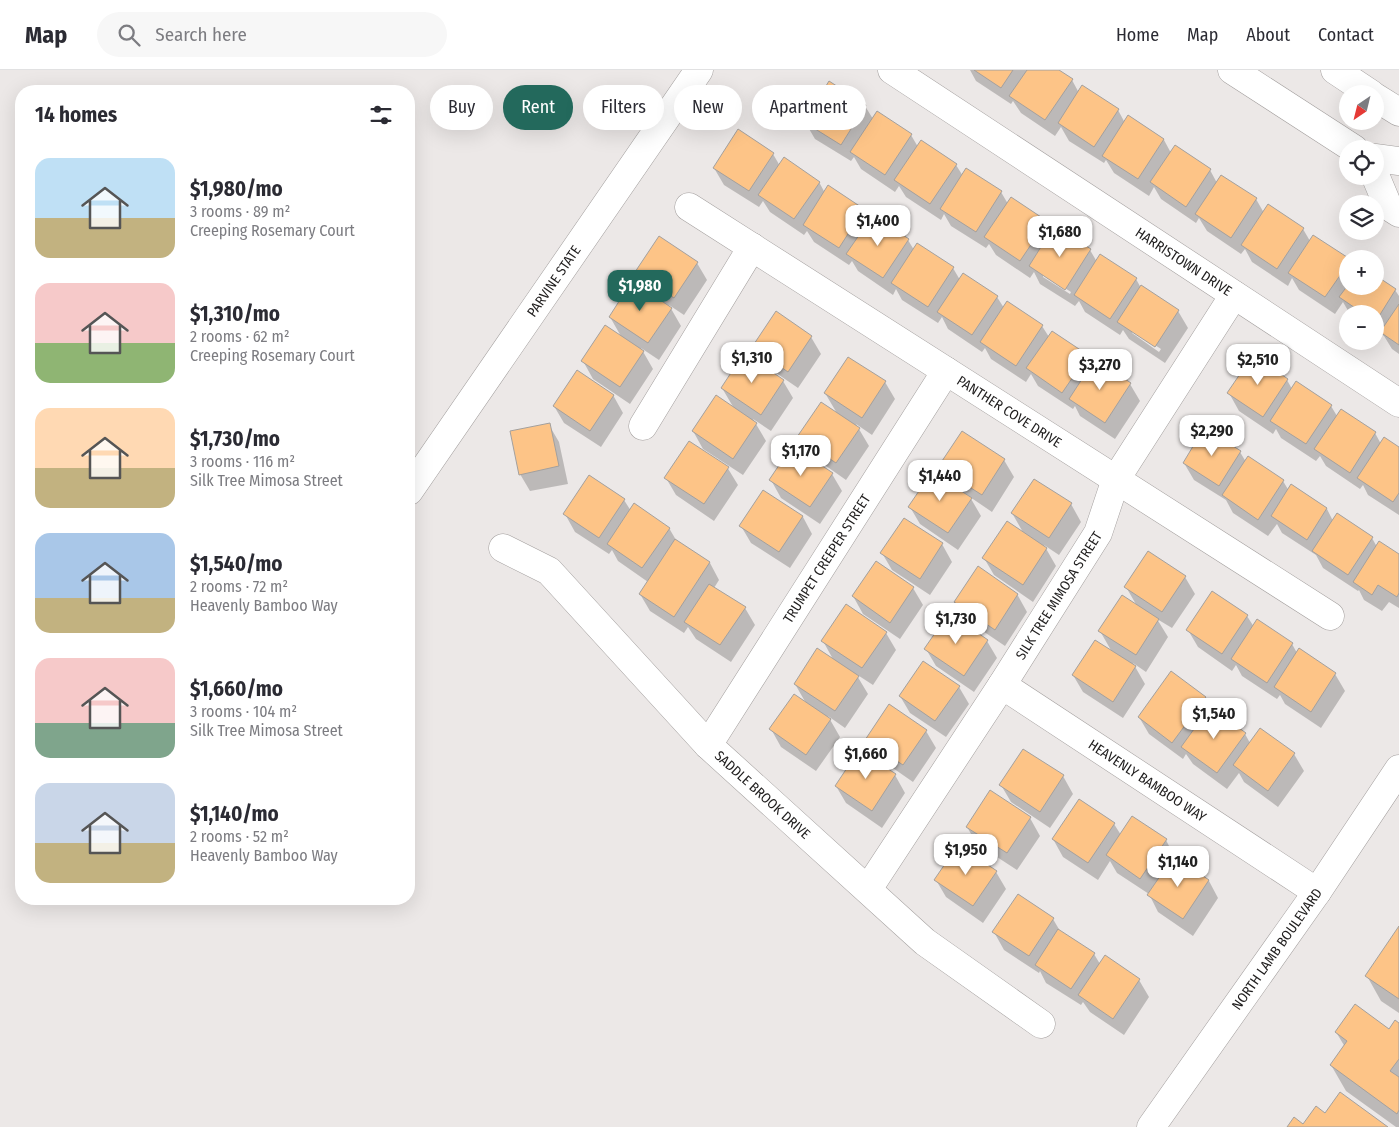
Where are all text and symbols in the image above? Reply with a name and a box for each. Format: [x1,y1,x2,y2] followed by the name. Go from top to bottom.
[97,12,447,57] search box
[25,21,67,49] text: Map
[115,21,143,49] icon: search
[155,23,247,46] text: Search here
[1116,24,1159,46] text: Home
[1187,24,1218,46] text: Map
[1246,24,1290,46] text: About
[1318,24,1374,46] text: Contact
[430,85,493,130] chip: Buy
[503,85,573,130] chip: Rent
[583,85,664,130] chip: Filters
[674,85,742,130] chip: New
[752,85,866,130] chip: Apartment
[1339,85,1384,130] north arrow
[1339,85,1384,350] map controls
[367,101,395,129] icon: filters
[35,102,117,128] text: 14 homes
[1339,140,1384,185] button: locate
[190,176,283,202] text: $1,980/mo
[75,178,135,238] icon: home
[1339,195,1384,240] button: layers
[190,202,290,221] text: 3 rooms · 89 m²
[837,204,919,247] pin: $1,400
[856,211,900,230] text: $1,400
[1019,216,1101,258] pin: $1,680
[190,221,355,240] text: Creeping Rosemary Court
[1038,222,1082,241] text: $1,680
[1132,224,1235,300] street label: HARRISTOWN DRIVE
[523,242,584,320] street label: PARVINE STATE
[1339,250,1384,295] button: +
[599,270,681,312] pin: $1,980
[619,276,661,295] text: $1,980
[190,301,280,327] text: $1,310/mo
[75,303,135,363] icon: home
[1339,305,1384,350] button: −
[190,327,289,346] text: 2 rooms · 62 m²
[711,342,793,384] pin: $1,310
[1217,344,1299,386] pin: $2,510
[190,346,355,365] text: Creeping Rosemary Court
[732,348,772,367] text: $1,310
[1059,348,1141,391] pin: $3,270
[1237,350,1279,369] text: $2,510
[1079,355,1121,374] text: $3,270
[954,372,1065,451] street label: PANTHER COVE DRIVE
[1171,414,1253,457] pin: $2,290
[1190,421,1234,440] text: $2,290
[190,426,280,452] text: $1,730/mo
[75,428,135,488] icon: home
[760,434,842,477] pin: $1,170
[782,441,820,460] text: $1,170
[190,452,295,471] text: 3 rooms · 116 m²
[899,460,981,502] pin: $1,440
[919,466,961,485] text: $1,440
[190,471,343,490] text: Silk Tree Mimosa Street
[779,491,874,626] street label: TRUMPET CREEPER STREET
[1012,528,1106,663] street label: SILK TREE MIMOSA STREET
[190,551,283,577] text: $1,540/mo
[75,553,135,613] icon: home
[190,577,288,596] text: 2 rooms · 72 m²
[190,596,338,615] text: Heavenly Bamboo Way
[915,602,997,645] pin: $1,730
[936,609,976,628] text: $1,730
[190,676,283,702] text: $1,660/mo
[75,678,135,738] icon: home
[1173,698,1255,740] pin: $1,540
[190,702,297,721] text: 3 rooms · 104 m²
[1193,704,1235,723] text: $1,540
[190,721,343,740] text: Silk Tree Mimosa Street
[1085,736,1209,825] street label: HEAVENLY BAMBOO WAY
[825,738,907,780] pin: $1,660
[844,744,888,763] text: $1,660
[711,747,814,843] street label: SADDLE BROOK DRIVE
[190,801,279,827] text: $1,140/mo
[75,803,135,863] icon: home
[190,827,289,846] text: 2 rooms · 52 m²
[925,834,1007,876] pin: $1,950
[945,840,987,859] text: $1,950
[190,846,338,865] text: Heavenly Bamboo Way
[1137,846,1219,888] pin: $1,140
[1158,852,1198,871] text: $1,140
[1228,885,1326,1013] street label: NORTH LAMB BOULEVARD

